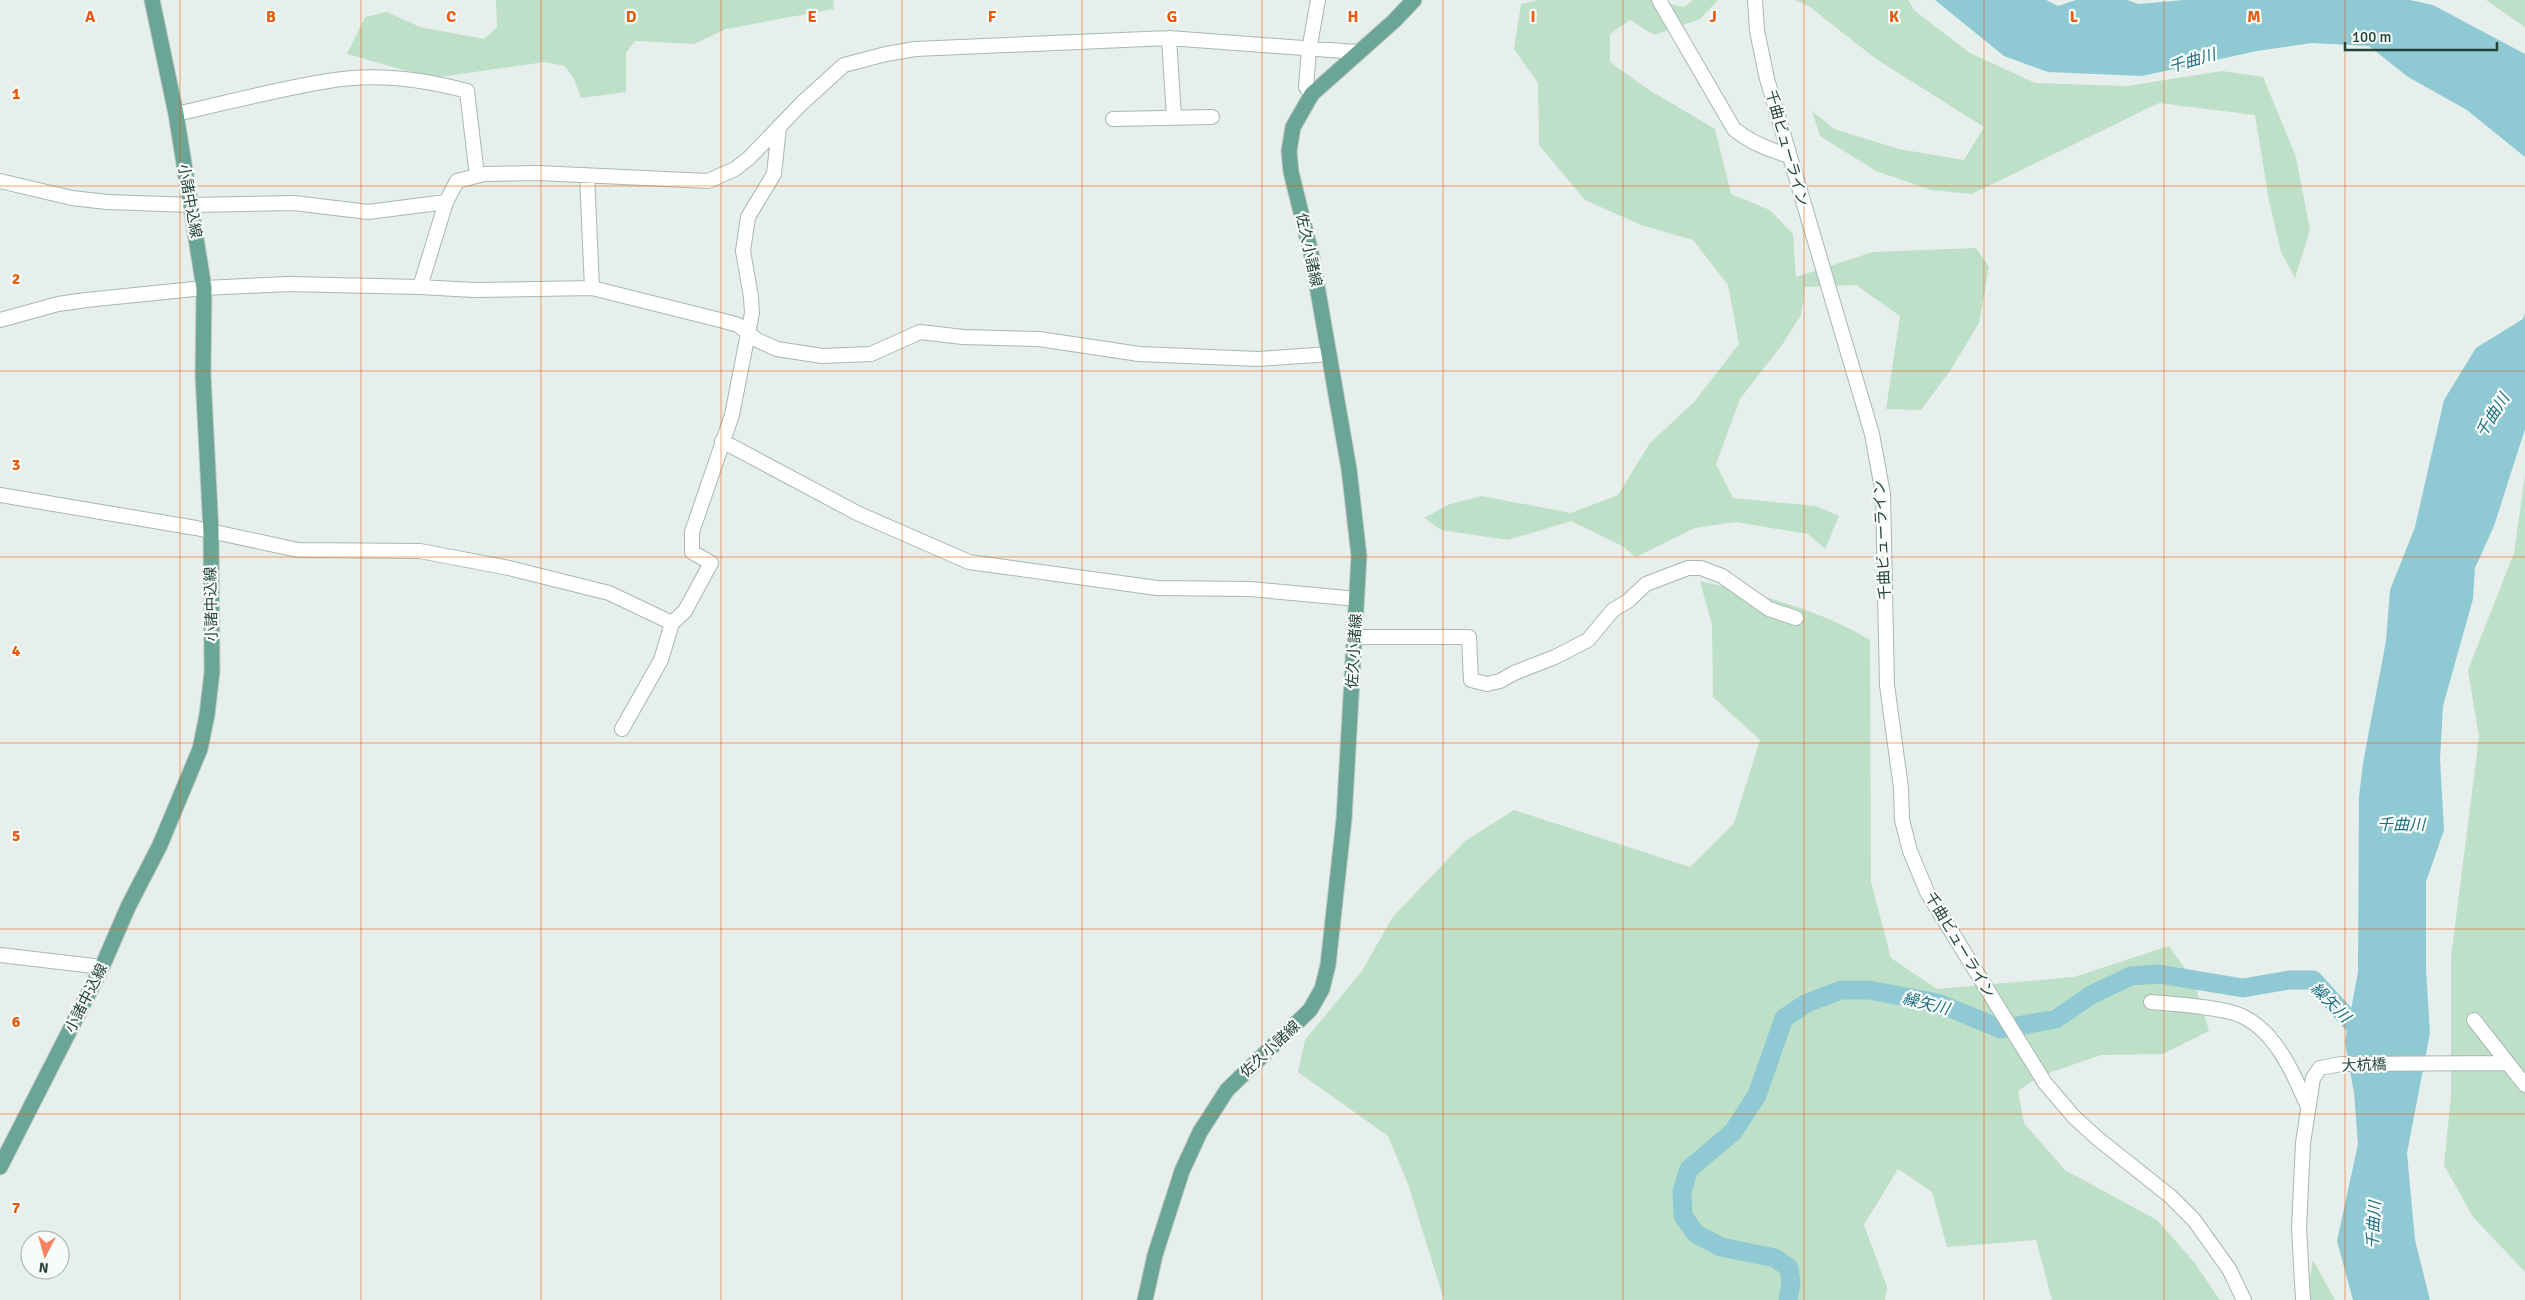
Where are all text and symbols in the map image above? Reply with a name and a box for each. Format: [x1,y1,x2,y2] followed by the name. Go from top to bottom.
[85,7,96,27] text: A
[266,7,276,27] text: B
[446,7,456,27] text: C
[626,7,637,27] text: D
[807,7,817,27] text: E
[988,7,997,27] text: F
[1167,7,1177,27] text: G
[1348,7,1358,27] text: H
[1530,7,1536,27] text: I
[1709,7,1717,27] text: J
[1889,7,1899,27] text: K
[2070,7,2079,27] text: L
[2247,7,2261,27] text: M
[2345,20,2498,52] scale bar
[2352,28,2392,46] text: 100 m
[2166,44,2220,77] water label: 千曲川
[12,84,21,104] text: 1
[1762,88,1812,208] street label: 千曲ビューライン
[175,162,205,240] street label: 小諸中込線
[1292,211,1326,289] street label: 佐久小諸線
[12,269,20,289] text: 2
[2472,388,2515,441] water label: 千曲川
[12,455,20,475] text: 3
[1870,480,1894,600] street label: 千曲ビューライン
[201,566,221,642] street label: 小諸中込線
[1343,613,1365,689] street label: 佐久小諸線
[12,641,21,661] text: 4
[2377,815,2427,835] water label: 千曲川
[12,826,20,846] text: 5
[1921,889,1999,1001] street label: 千曲ビューライン
[61,960,111,1036] street label: 小諸中込線
[2306,979,2356,1028] water label: 繰矢川
[1900,988,1953,1020] water label: 繰矢川
[12,1012,21,1032] text: 6
[1236,1017,1304,1081] street label: 佐久小諸線
[2341,1055,2387,1075] street label: 大杭橋
[12,1198,21,1218] text: 7
[2363,1199,2385,1250] water label: 千曲川
[20,1230,70,1280] north arrow
[38,1258,49,1276] text: N

